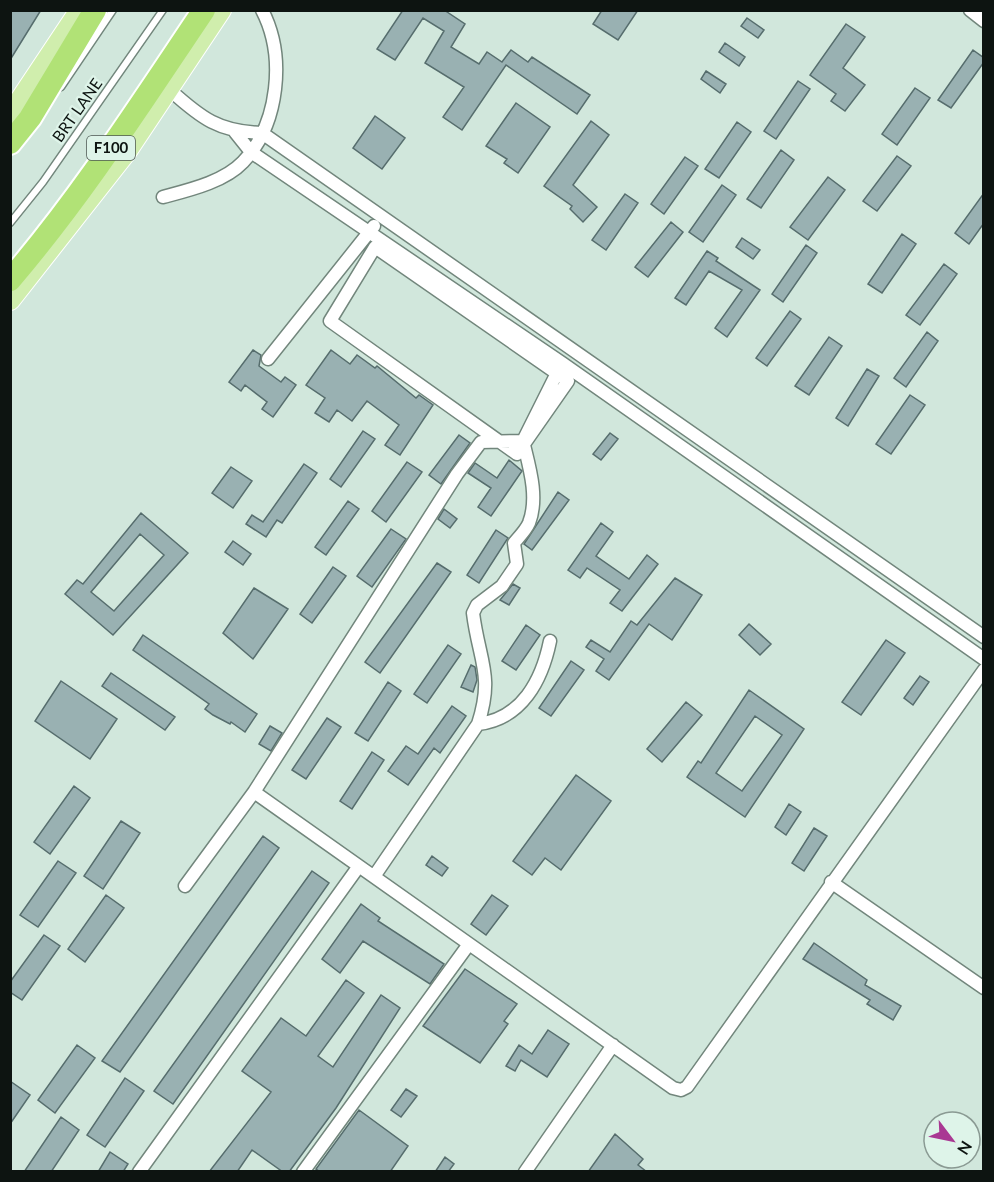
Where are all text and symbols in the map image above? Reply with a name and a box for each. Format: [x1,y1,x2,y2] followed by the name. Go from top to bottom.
[48,74,105,145] street label: BRT LANE
[87,136,135,160] road number: F100
[922,1110,982,1170] north arrow
[954,1138,976,1158] text: N

